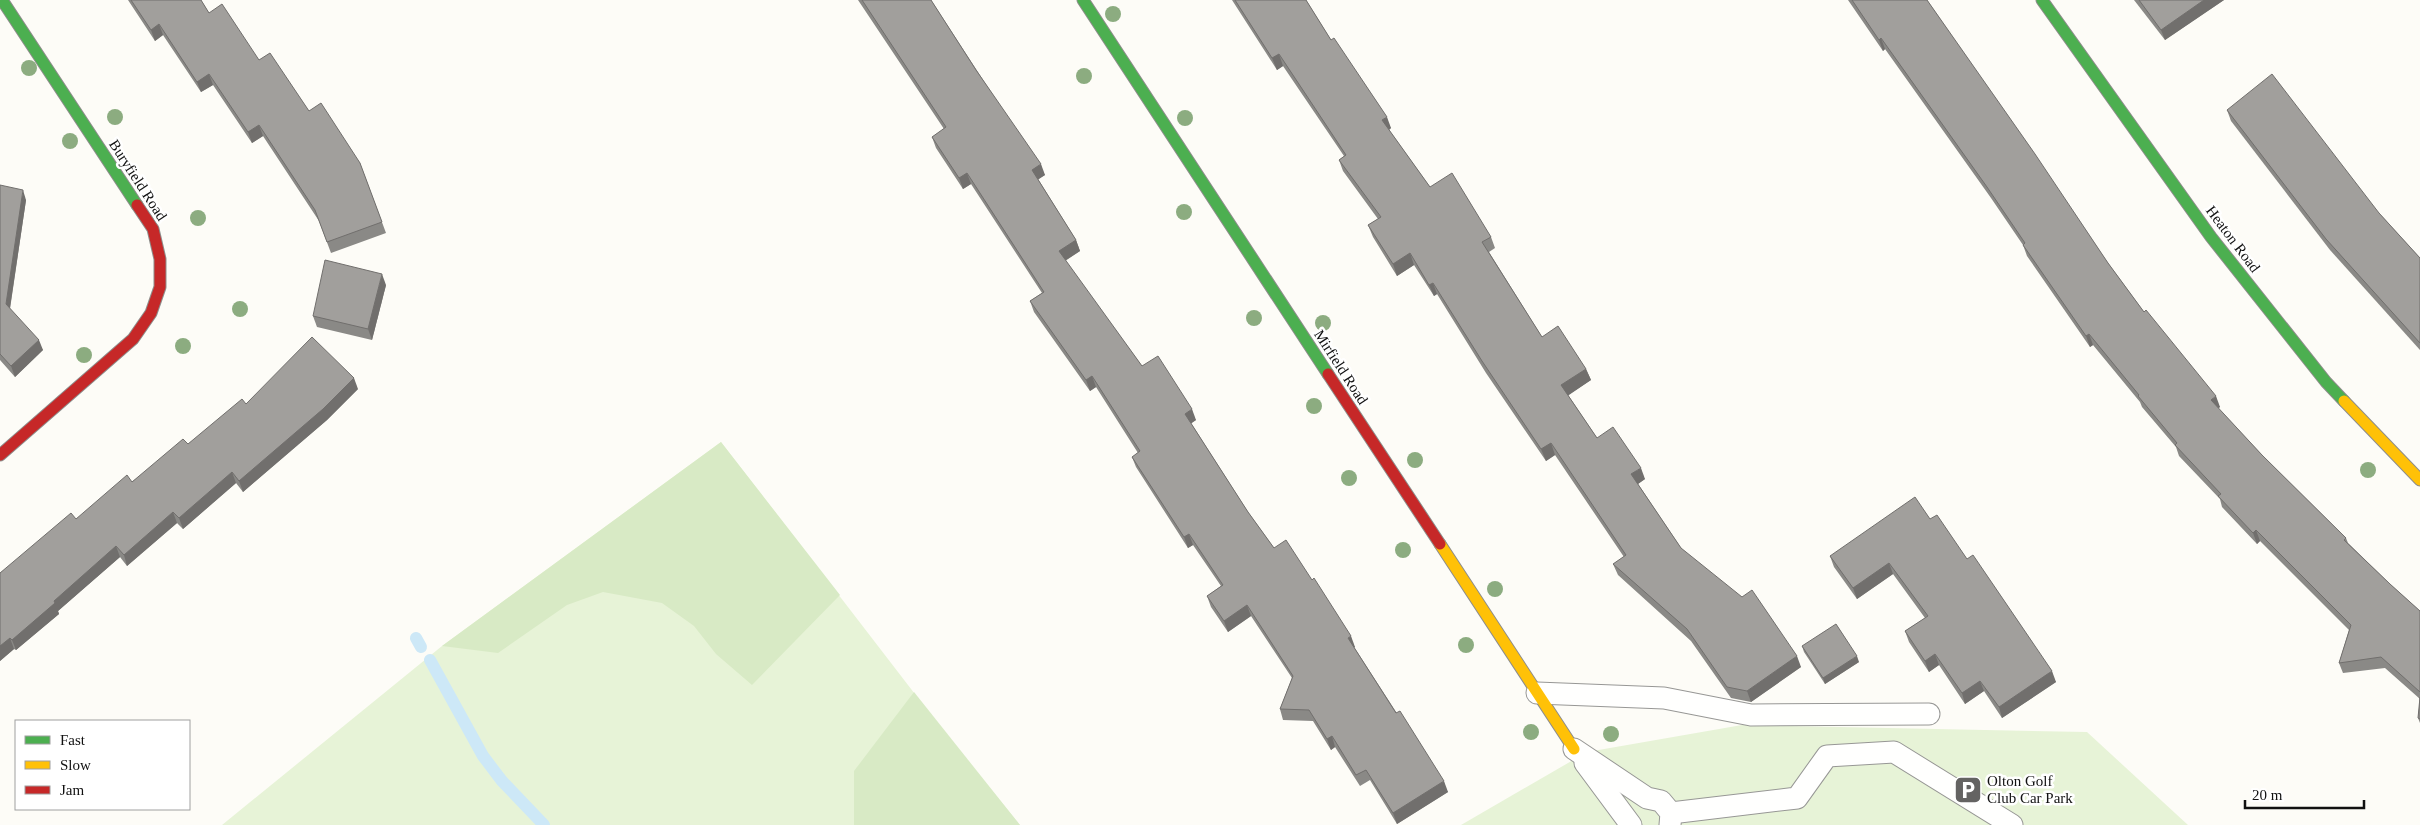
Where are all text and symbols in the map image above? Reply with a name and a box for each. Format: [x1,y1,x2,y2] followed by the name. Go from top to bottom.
[106,137,170,224] street label: Buryfield Road
[2203,203,2263,276] street label: Heaton Road
[1311,327,1371,408] street label: Mirfield Road
[15,720,190,810] legend
[60,732,86,748] text: Fast
[60,757,91,773] text: Slow
[1987,773,2073,806] place label: Olton Golf Club Car Park
[1953,775,1983,805] parking icon: Olton Golf Club Car Park
[2245,778,2364,810] scale bar
[60,782,84,798] text: Jam
[2252,787,2283,803] text: 20 m

